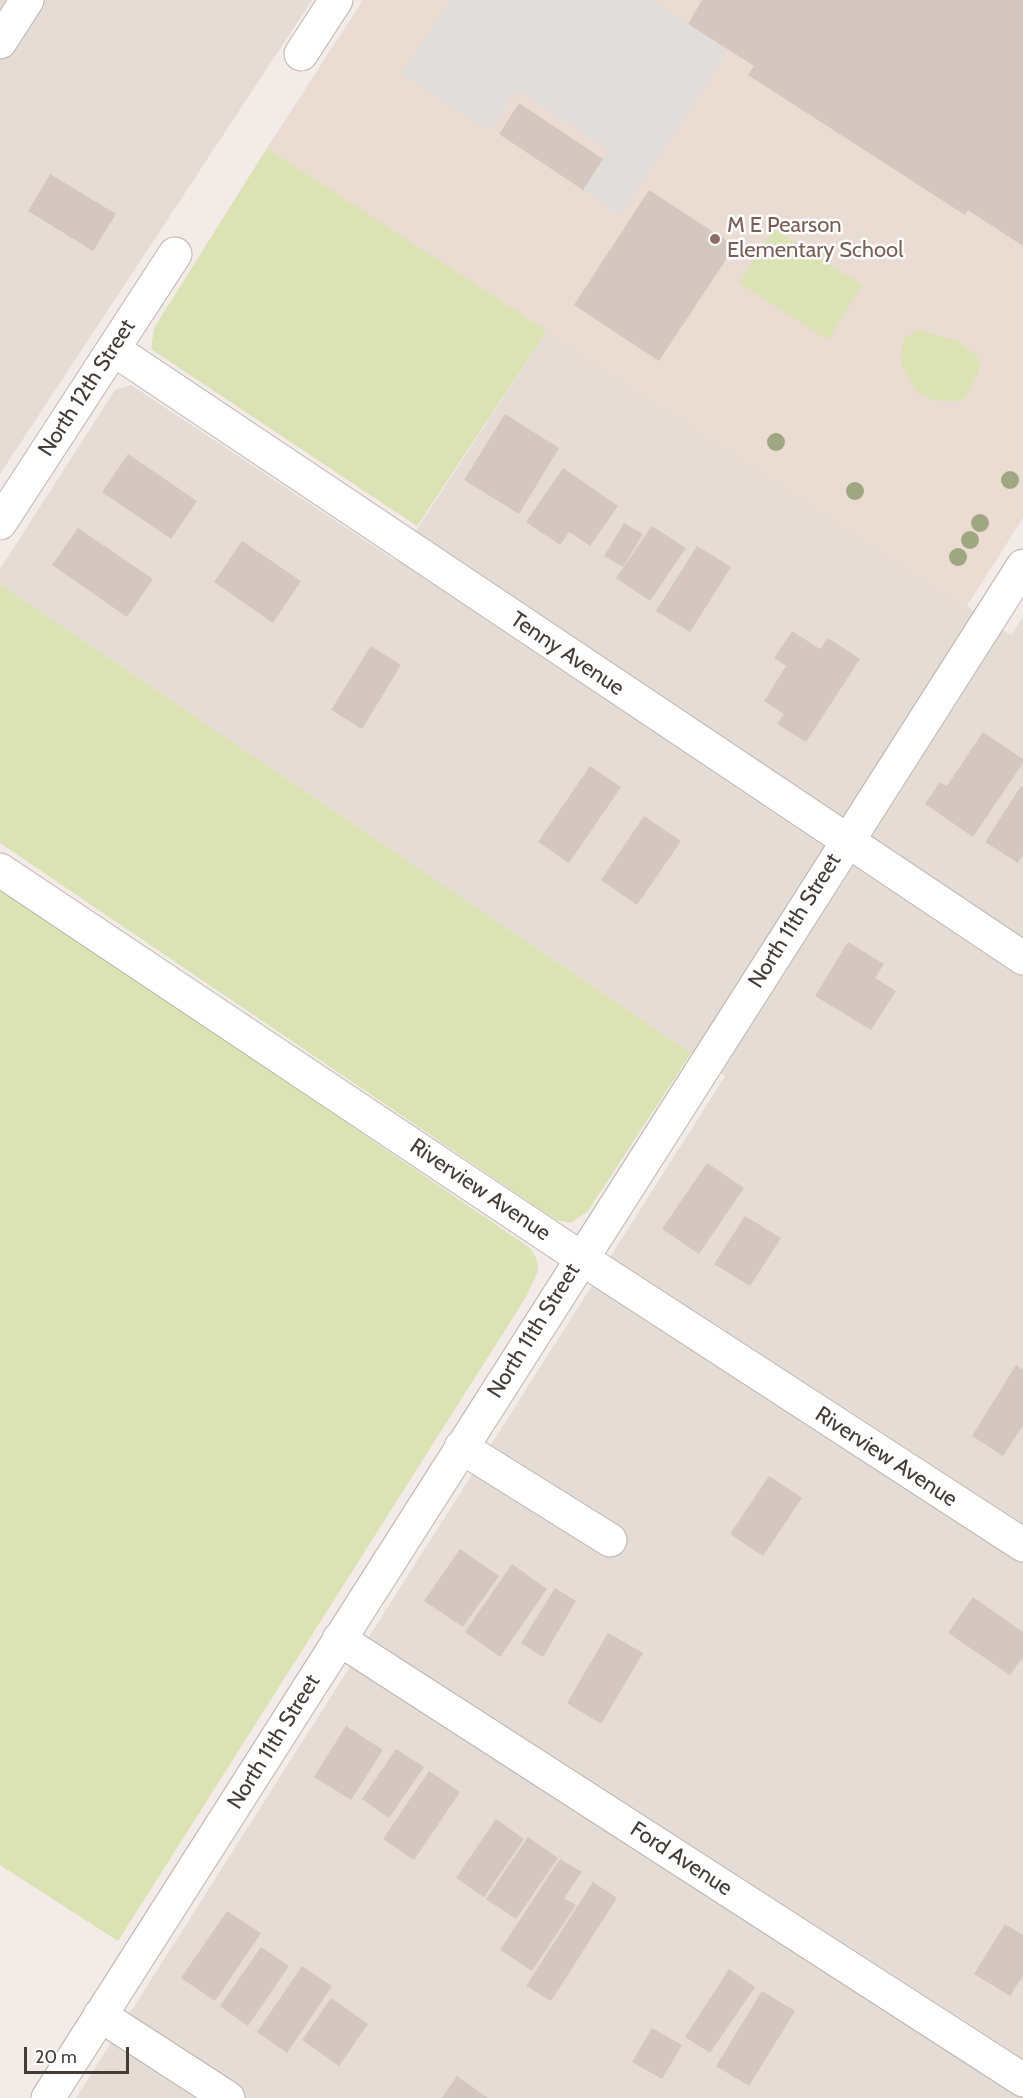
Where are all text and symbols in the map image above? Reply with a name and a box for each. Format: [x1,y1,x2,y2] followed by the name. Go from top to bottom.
[727,213,903,264] place label: M E Pearson Elementary School
[708,232,722,246] marker: M E Pearson Elementary School
[33,315,141,461] street label: North 12th Street
[505,606,629,702] street label: Tenny Avenue
[743,849,847,993] street label: North 11th Street
[405,1133,555,1247] street label: Riverview Avenue
[482,1259,586,1403] street label: North 11th Street
[810,1401,962,1513] street label: Riverview Avenue
[222,1670,326,1814] street label: North 11th Street
[625,1816,737,1902] street label: Ford Avenue
[27,2035,132,2073] scale bar
[35,2046,77,2068] text: 20 m

